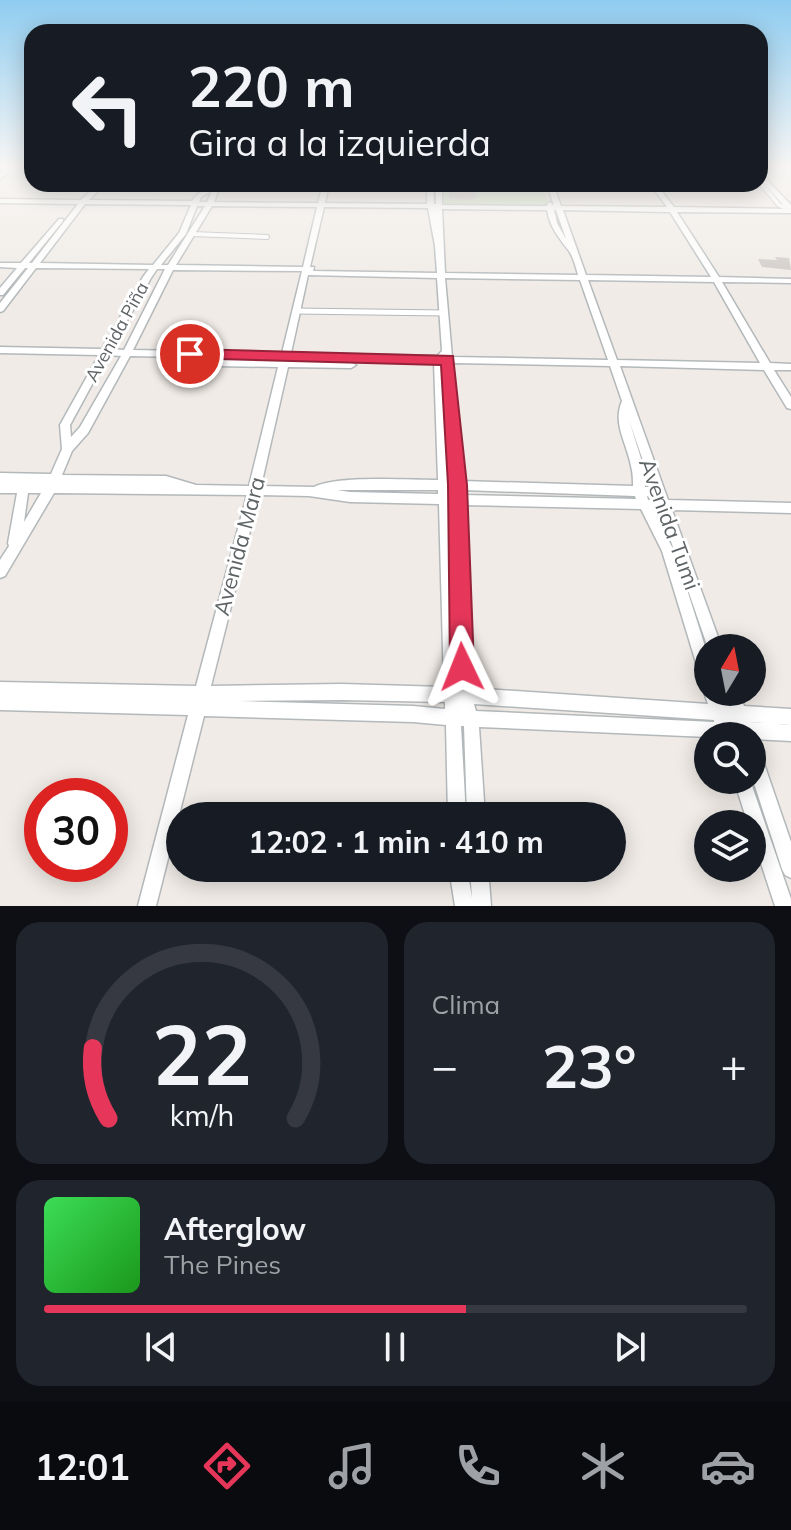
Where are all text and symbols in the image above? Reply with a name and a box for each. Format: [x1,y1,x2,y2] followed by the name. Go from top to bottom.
[188,51,355,121] text: 220 m
[56,56,160,160] icon: left
[188,120,491,165] text: Gira a la izquierda
[80,278,153,386] street label: Avenida Piña
[156,320,224,388] pin
[168,332,212,376] icon: arrive
[633,454,707,594] street label: Avenida Tumi
[207,474,271,618] street label: Avenida Mara
[420,625,504,709] position arrow
[694,634,766,706] north arrow
[694,634,766,882] map controls
[694,722,766,794] button: search
[24,778,128,882] speed limit sign: 30
[694,810,766,882] button: layers
[248,823,544,861] text: 12:02 · 1 min · 410 m
[432,988,500,1021] text: Clima
[152,1001,252,1106] text: 22
[542,1028,637,1103] text: 23°
[432,1038,458,1093] text: −
[721,1038,747,1093] text: +
[169,1097,234,1133] text: km/h
[164,1210,306,1248] text: Afterglow
[164,1248,281,1281] text: The Pines
[139,1325,183,1369] icon: previous
[373,1325,417,1369] icon: pause
[608,1325,652,1369] icon: next
[199,1438,255,1494] icon: directions
[324,1438,380,1494] icon: music
[450,1438,506,1494] icon: phone
[575,1438,631,1494] icon: climate
[700,1438,756,1494] icon: car
[35,1444,130,1489] text: 12:01

